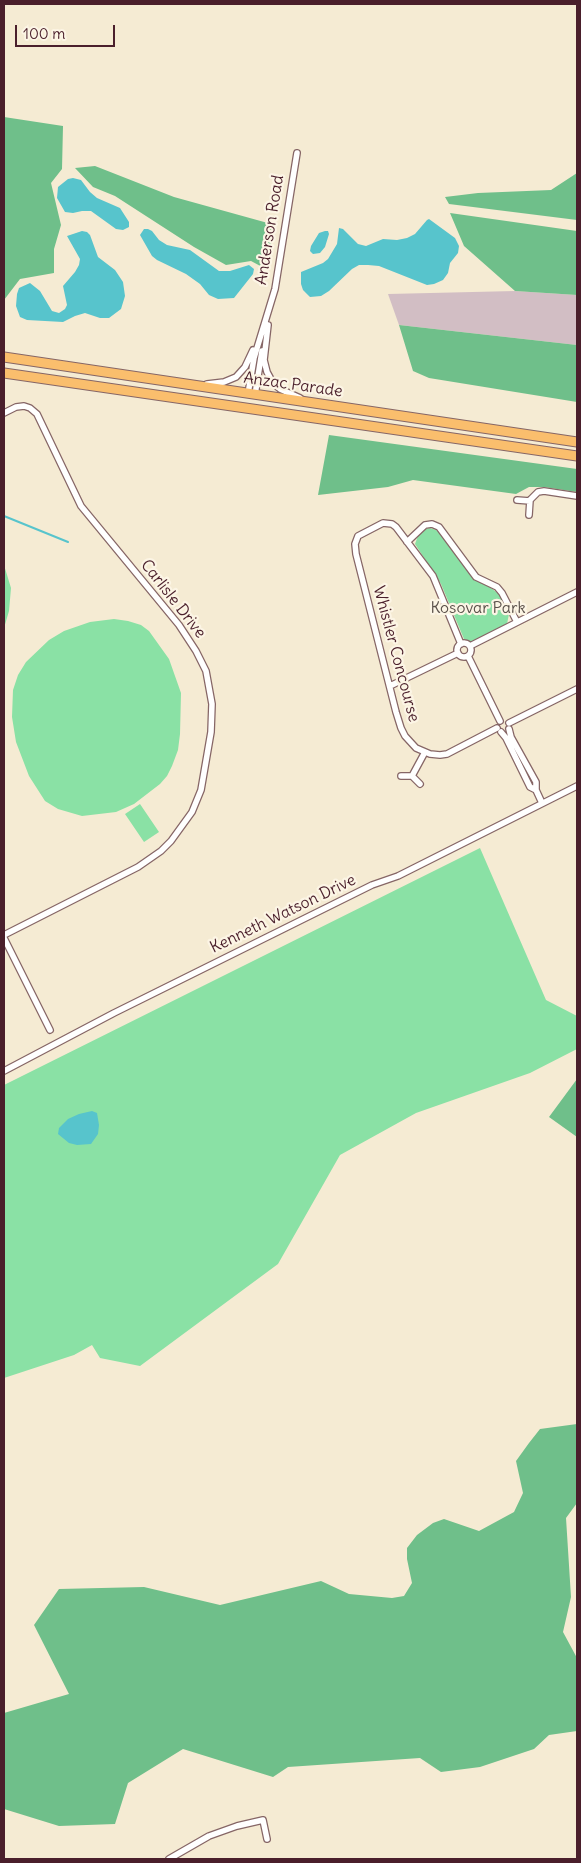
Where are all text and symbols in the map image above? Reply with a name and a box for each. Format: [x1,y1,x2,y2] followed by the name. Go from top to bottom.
[18,15,118,47] scale bar
[23,24,65,43] text: 100 m
[252,174,288,286] street label: Anderson Road
[242,369,344,401] street label: Anzac Parade
[136,556,210,642] street label: Carlisle Drive
[369,584,423,724] street label: Whistler Concourse
[430,598,526,618] park label: Kosovar Park
[207,870,359,958] street label: Kenneth Watson Drive

